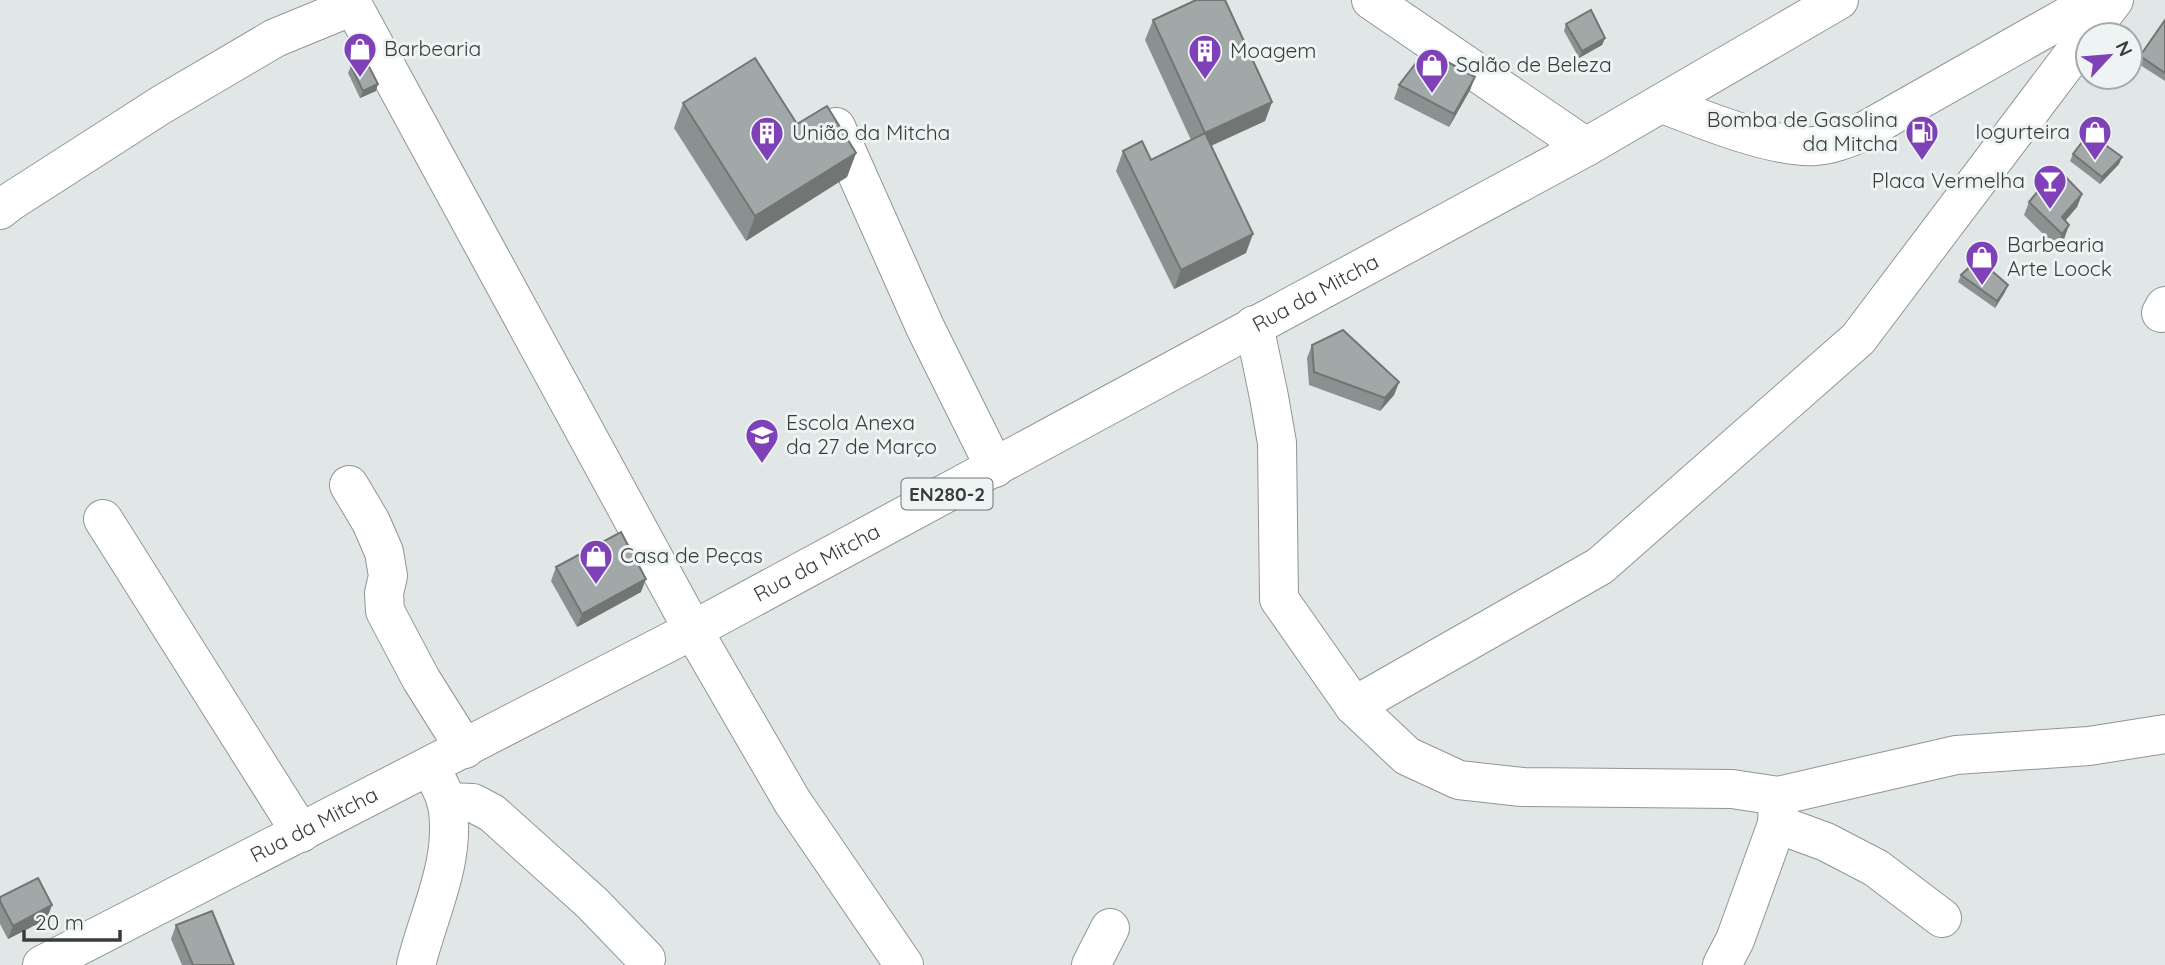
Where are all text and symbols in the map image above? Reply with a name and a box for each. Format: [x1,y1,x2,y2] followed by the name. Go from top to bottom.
[2074,21,2144,91] north arrow
[341,30,379,79] shop icon: Barbearia
[1186,32,1224,81] building icon: Moagem
[384,35,481,61] place label: Barbearia
[1230,37,1316,63] place label: Moagem
[2110,37,2138,60] text: N
[1413,46,1451,95] shop icon: Salão de Beleza
[1456,51,1612,77] place label: Salão de Beleza
[1707,106,1898,156] place label: Bomba de Gasolina da Mitcha
[1903,113,1941,162] fuel station icon: Bomba de Gasolina da Mitcha
[2076,113,2114,162] shop icon: Iogurteira
[748,114,786,163] building icon: União da Mitcha
[1975,118,2070,144] place label: Iogurteira
[792,119,950,145] place label: União da Mitcha
[2031,162,2069,211] bar icon: Placa Vermelha
[1872,167,2025,193] place label: Placa Vermelha
[2007,231,2112,281] place label: Barbearia Arte Loock
[1963,238,2001,287] shop icon: Barbearia Arte Loock
[1247,248,1383,337] street label: Rua da Mitcha
[786,409,937,459] place label: Escola Anexa da 27 de Março
[743,416,781,465] school or university icon: Escola Anexa da 27 de Março
[902,478,992,509] road number: EN280-2
[749,517,884,607] street label: Rua da Mitcha
[577,537,615,586] shop icon: Casa de Peças
[620,542,763,568] place label: Casa de Peças
[245,781,382,868] street label: Rua da Mitcha
[24,898,121,942] scale bar
[35,909,84,935] text: 20 m

